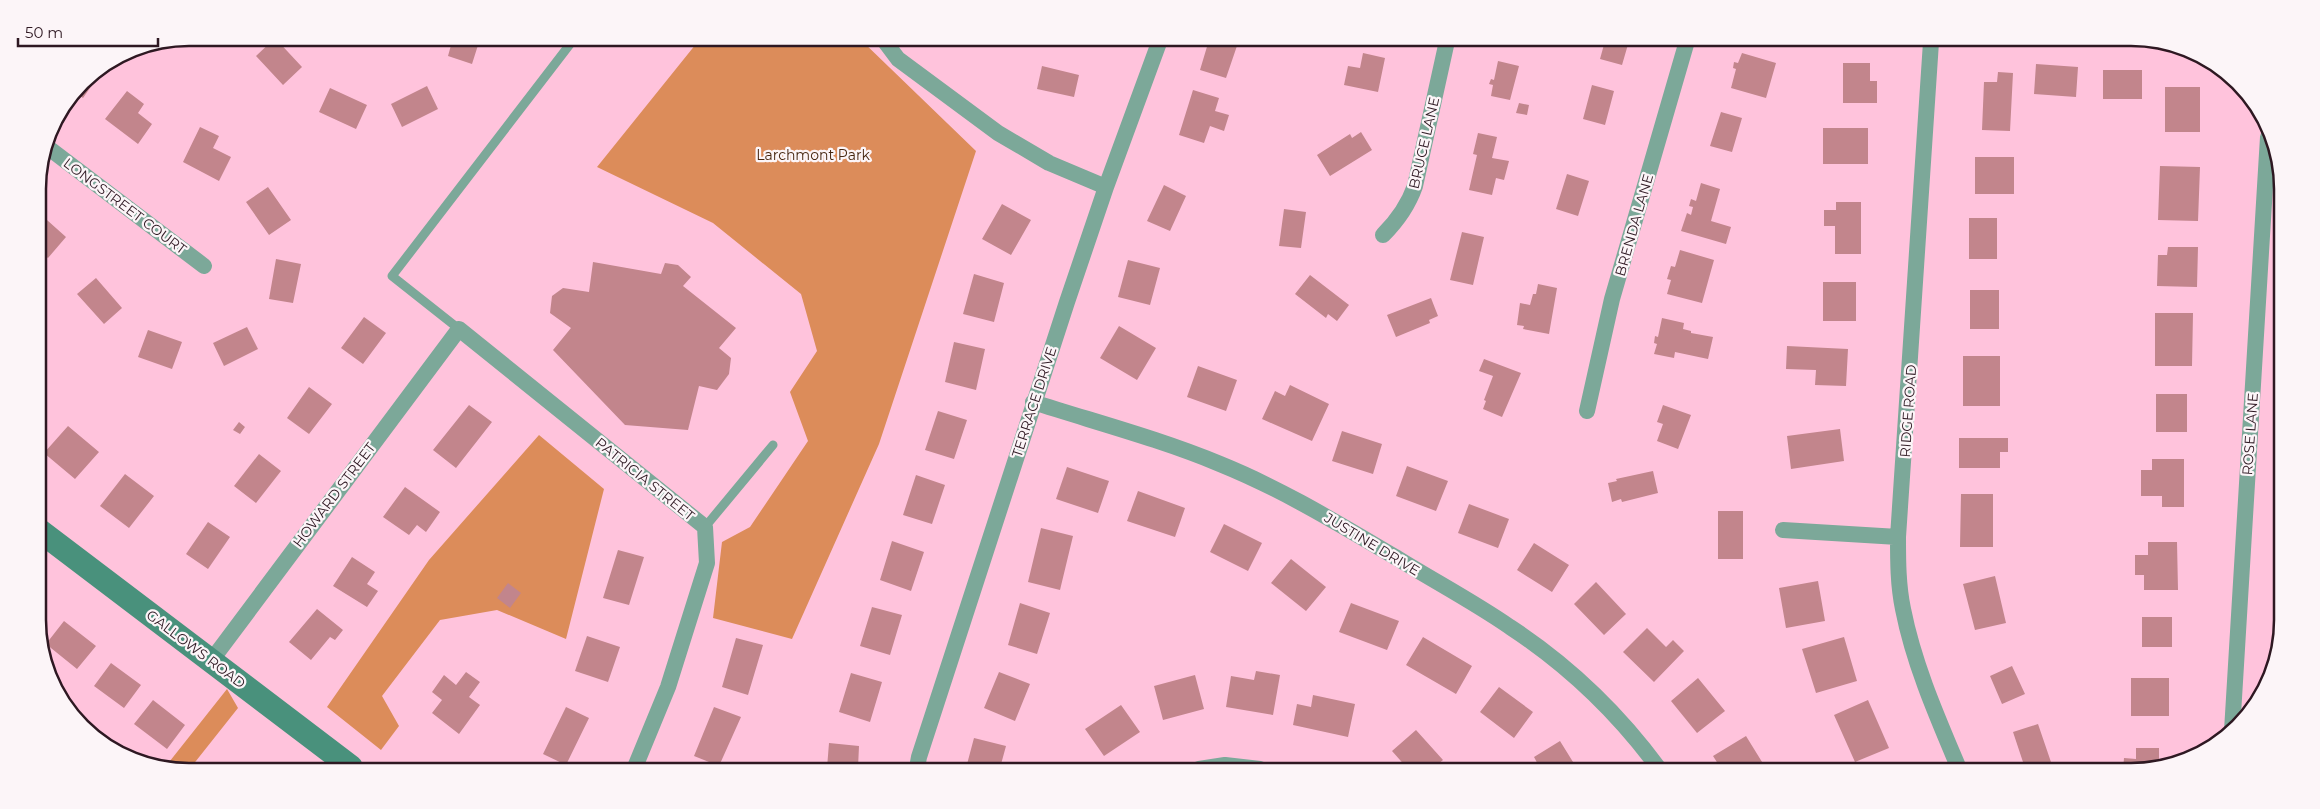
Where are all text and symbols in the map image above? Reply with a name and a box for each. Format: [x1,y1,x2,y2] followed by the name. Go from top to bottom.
[18,15,158,47] scale bar
[25,23,63,42] text: 50 m
[1405,95,1443,191] street label: BRUCE LANE
[756,146,870,164] park label: Larchmont Park
[60,154,190,258] street label: LONGSTREET COURT
[1611,172,1657,278] street label: BRENDA LANE
[1008,344,1060,460] street label: TERRACE DRIVE
[1896,364,1920,458] street label: RIDGE ROAD
[2238,392,2262,476] street label: ROSE LANE
[592,433,698,525] street label: PATRICIA STREET
[289,439,379,551] street label: HOWARD STREET
[1320,508,1423,579] street label: JUSTINE DRIVE
[143,606,249,692] street label: GALLOWS ROAD

